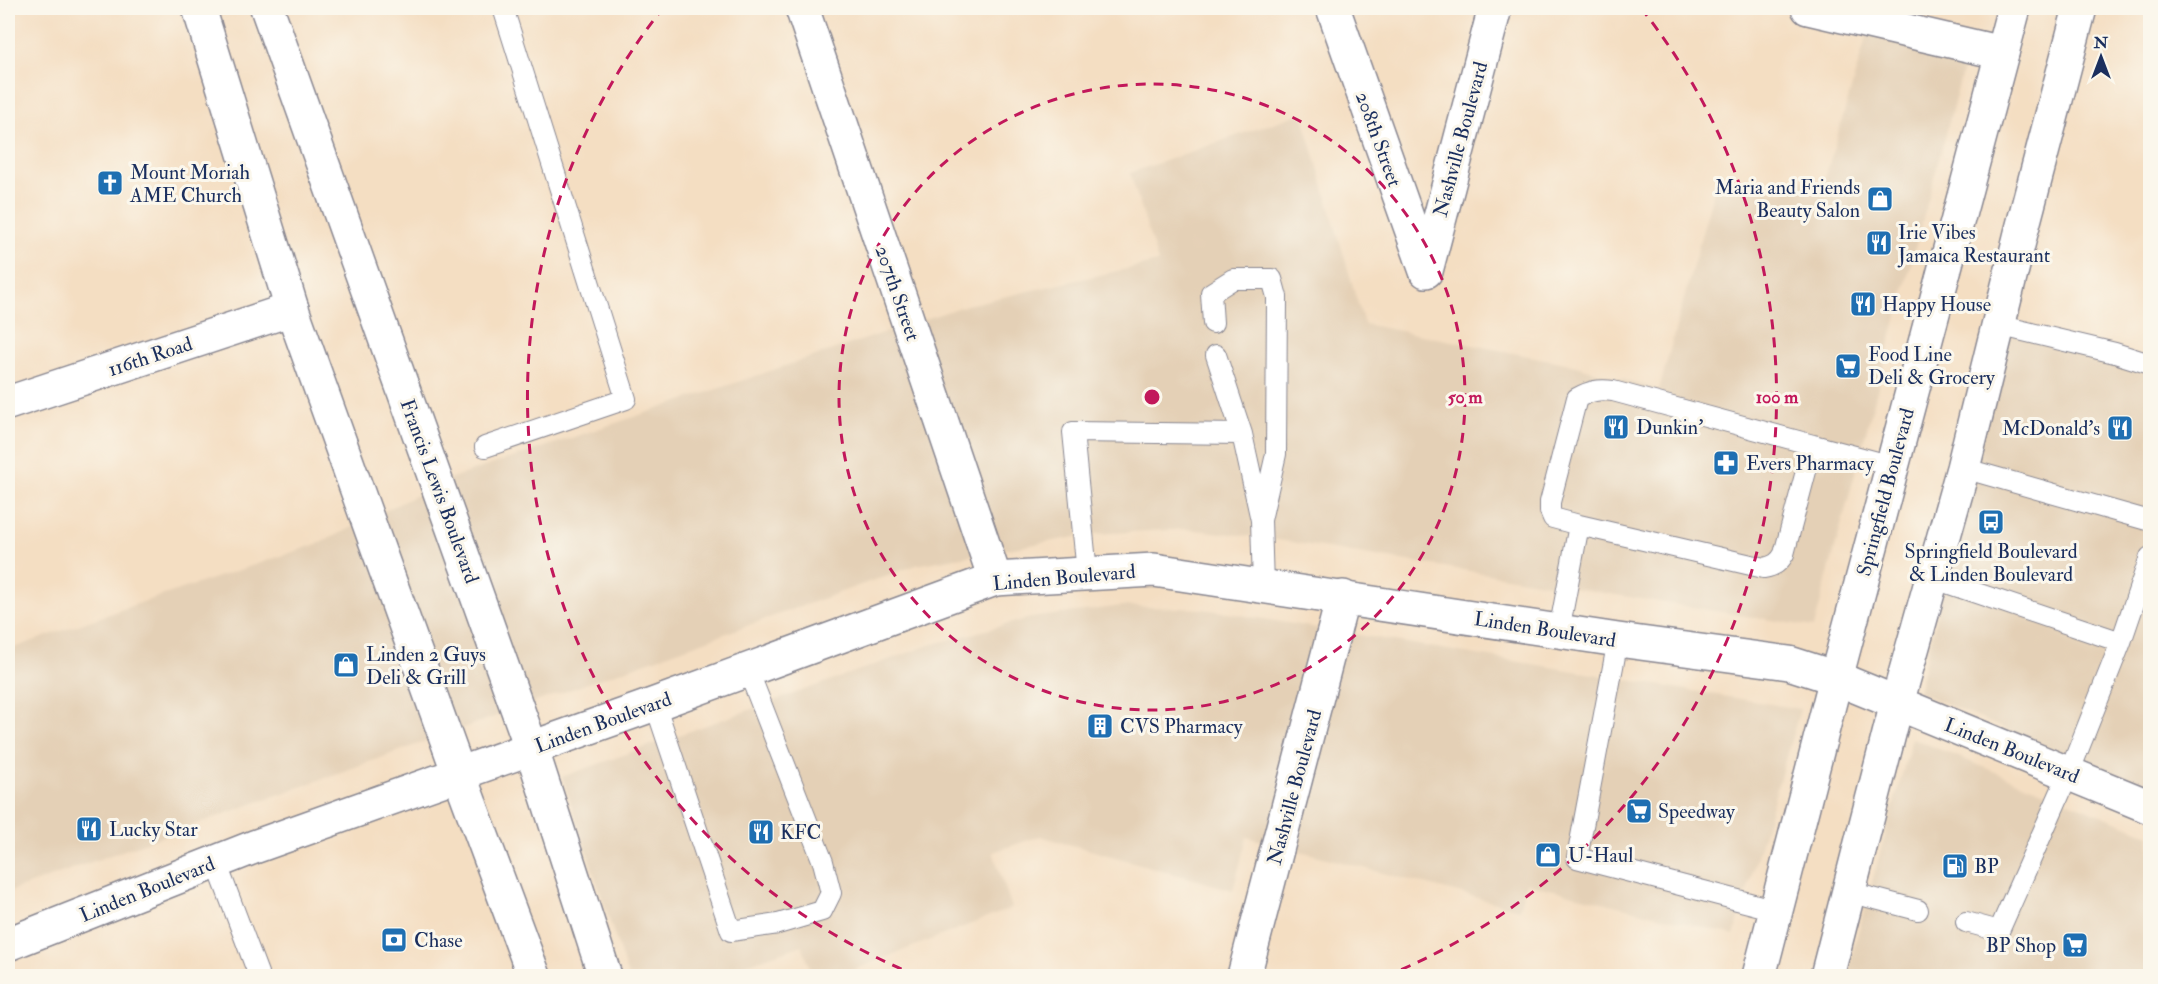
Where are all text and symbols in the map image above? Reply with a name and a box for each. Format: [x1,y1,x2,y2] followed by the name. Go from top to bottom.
[2071,27,2131,87] north arrow
[2093,33,2109,53] text: N
[1428,59,1493,220] street label: Nashville Boulevard
[1350,88,1407,191] street label: 208th Street
[129,160,250,208] place label: Mount Moriah AME Church
[95,168,125,198] church icon: Mount Moriah AME Church
[1715,175,1860,223] place label: Maria and Friends Beauty Salon
[1865,184,1895,214] shop icon: Maria and Friends Beauty Salon
[1897,220,2051,268] place label: Irie Vibes Jamaica Restaurant
[1864,228,1894,258] restaurant icon: Irie Vibes Jamaica Restaurant
[870,242,926,344] street label: 207th Street
[1848,289,1878,319] restaurant icon: Happy House
[1882,292,1991,318] place label: Happy House
[105,331,196,382] street label: 116th Road
[1868,342,1996,390] place label: Food Line Deli & Grocery
[1833,351,1863,381] supermarket icon: Food Line Deli & Grocery
[1448,386,1483,409] text: 50 m
[1756,386,1799,409] text: 100 m
[1142,387,1162,407] centre of rings
[395,396,485,587] street label: Francis Lewis Boulevard
[1851,405,1921,579] street label: Springfield Boulevard
[1601,412,1631,442] restaurant icon: Dunkin'
[2105,413,2135,443] restaurant icon: McDonald's
[1636,415,1703,440] place label: Dunkin'
[2002,416,2100,441] place label: McDonald's
[1711,448,1741,478] pharmacy icon: Evers Pharmacy
[1746,451,1875,476] place label: Evers Pharmacy
[1976,507,2006,537] bus stop icon: Springfield Boulevard & Linden Boulevard
[1905,539,2078,587] place label: Springfield Boulevard & Linden Boulevard
[992,559,1137,596] street label: Linden Boulevard
[1472,606,1618,653] street label: Linden Boulevard
[366,642,486,690] place label: Linden 2 Guys Deli & Grill
[331,650,361,680] shop icon: Linden 2 Guys Deli & Grill
[532,686,675,759] street label: Linden Boulevard
[1262,707,1327,868] street label: Nashville Boulevard
[1085,711,1115,741] building icon: CVS Pharmacy
[1941,712,2083,789] street label: Linden Boulevard
[1120,714,1244,739] place label: CVS Pharmacy
[1624,796,1654,826] supermarket icon: Speedway
[1658,799,1736,825] place label: Speedway
[74,814,104,844] restaurant icon: Lucky Star
[109,817,198,842] place label: Lucky Star
[746,817,776,847] restaurant icon: KFC
[780,820,821,845] place label: KFC
[1533,840,1563,870] shop icon: U-Haul
[1568,843,1633,868] place label: U-Haul
[76,851,218,928] street label: Linden Boulevard
[1940,851,1970,881] fuel station icon: BP
[1974,854,1999,879] place label: BP
[379,925,409,955] bank icon: Chase
[414,928,463,953] place label: Chase
[2060,930,2090,960] supermarket icon: BP Shop
[1986,933,2056,959] place label: BP Shop

